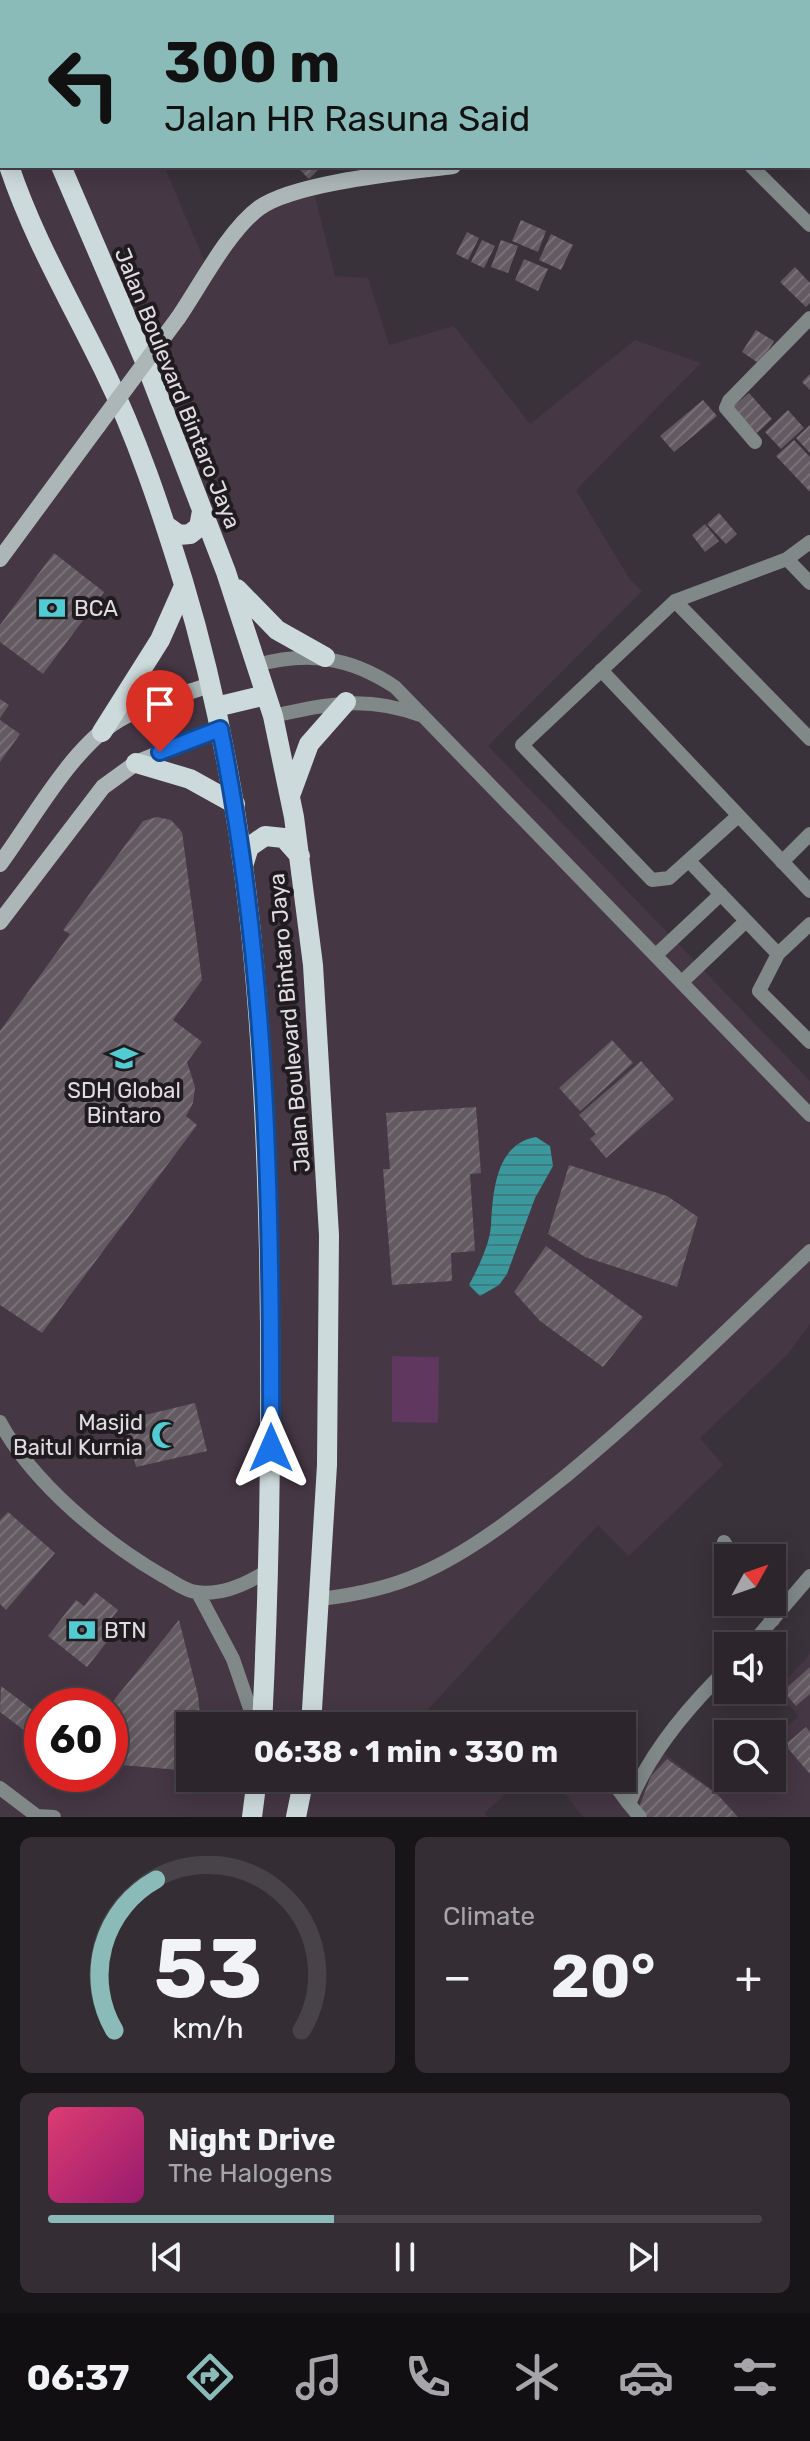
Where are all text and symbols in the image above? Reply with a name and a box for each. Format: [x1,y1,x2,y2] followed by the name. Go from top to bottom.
[164,30,340,96] text: 300 m
[32,32,136,136] icon: left
[164,97,530,140] text: Jalan HR Rasuna Said
[109,244,246,532] street label: Jalan Boulevard Bintaro Jaya
[37,593,67,623] bank icon: BCA
[74,595,118,622] place label: BCA
[126,670,194,752] pin
[138,682,182,726] icon: arrive
[263,872,316,1174] street label: Jalan Boulevard Bintaro Jaya
[109,1043,139,1073] school or university icon: SDH Global Bintaro
[67,1077,181,1129] place label: SDH Global Bintaro
[229,1406,313,1490] position arrow
[13,1409,143,1461] place label: Masjid Baitul Kurnia
[150,1420,180,1450] mosque icon: Masjid Baitul Kurnia
[714,1544,786,1616] north arrow
[714,1544,786,1792] map controls
[67,1615,97,1645] bank icon: BTN
[104,1617,146,1644] place label: BTN
[714,1632,786,1704] button: sound
[24,1688,128,1792] speed limit sign: 60
[714,1720,786,1792] button: search
[254,1734,558,1770] text: 06:38 · 1 min · 330 m
[443,1901,535,1932] text: Climate
[153,1919,262,2018] text: 53
[551,1941,655,2012] text: 20°
[443,1951,472,2003] text: −
[735,1951,762,2003] text: +
[172,2011,243,2045] text: km/h
[168,2122,336,2158] text: Night Drive
[168,2158,333,2189] text: The Halogens
[145,2235,189,2279] icon: previous
[383,2235,427,2279] icon: pause
[621,2235,665,2279] icon: next
[182,2349,238,2405] icon: directions
[291,2349,347,2405] icon: music
[400,2349,456,2405] icon: phone
[509,2349,565,2405] icon: climate
[618,2349,674,2405] icon: car
[727,2349,783,2405] icon: filters
[27,2356,129,2399] text: 06:37

